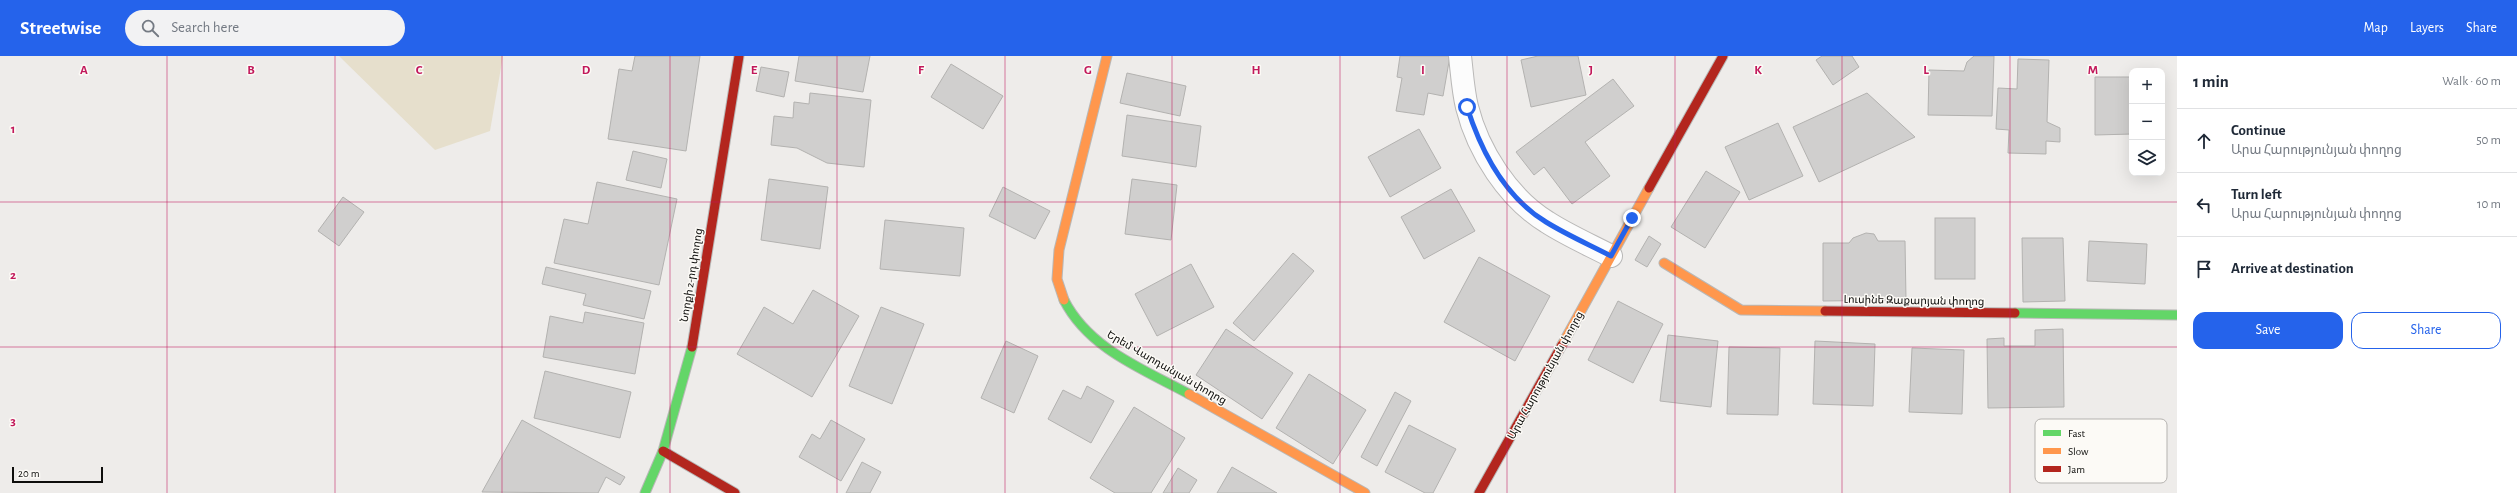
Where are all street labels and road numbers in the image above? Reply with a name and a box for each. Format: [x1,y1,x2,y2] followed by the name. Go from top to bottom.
[679,227,705,323] street label: Նորքի 2-րդ փողոց
[1843,293,1985,308] street label: Լուսինե Զաքարյան փողոց
[1505,309,1586,442] street label: Արա Հարությունյան փողոց
[1105,328,1229,407] street label: Երեմ Վարդանյան փողոց

